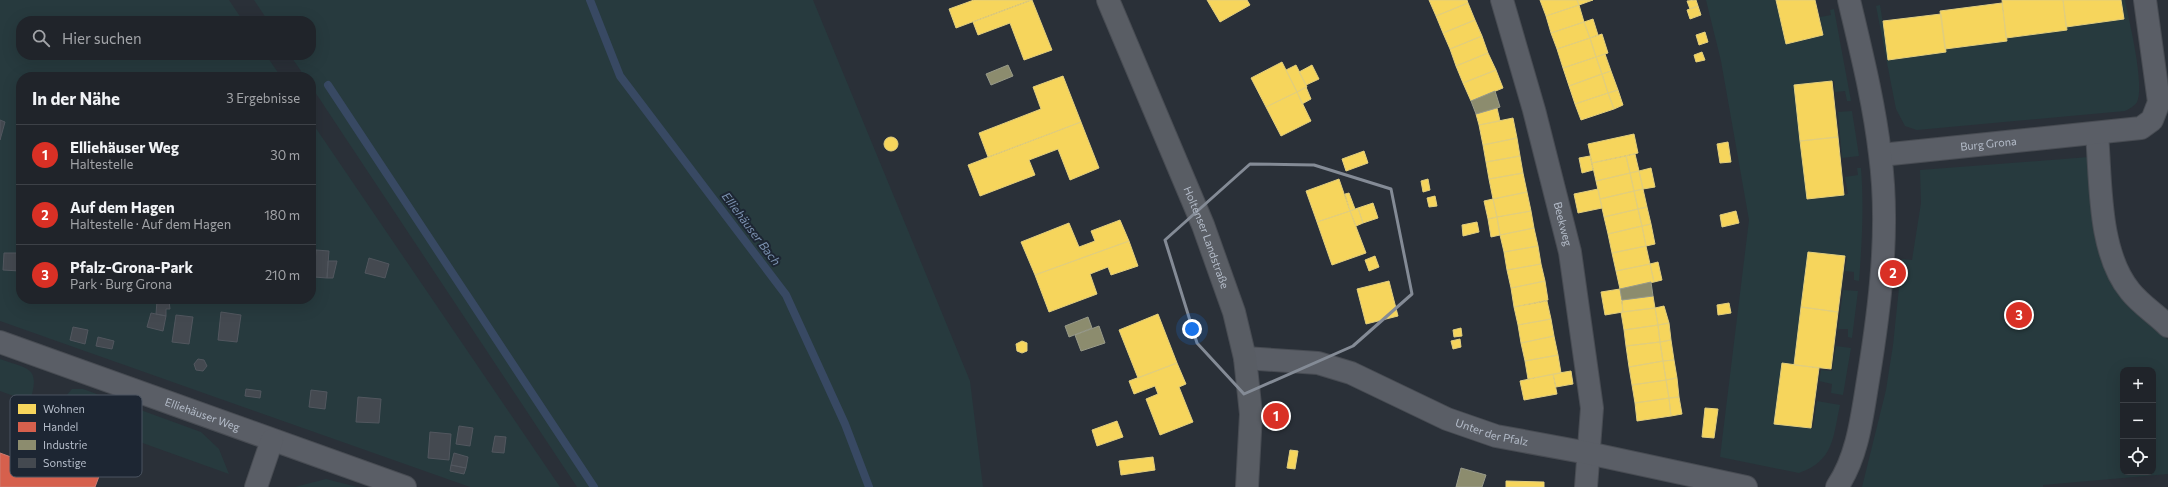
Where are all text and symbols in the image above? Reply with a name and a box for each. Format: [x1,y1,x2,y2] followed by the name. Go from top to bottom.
[16,16,316,60] search box
[30,27,52,49] icon: search
[62,29,142,47] text: Hier suchen
[32,88,120,109] text: In der Nähe
[226,90,300,106] text: 3 Ergebnisse
[1959,134,2017,153] street label: Burg Grona
[70,138,179,156] text: Elliehäuser Weg
[42,147,48,163] text: 1
[270,147,300,163] text: 30 m
[70,156,133,172] text: Haltestelle
[1181,184,1232,290] street label: Holtenser Landstraße
[720,189,784,268] water label: Elliehäuser Bach
[70,198,175,216] text: Auf dem Hagen
[1552,200,1575,247] street label: Beekweg
[41,207,49,223] text: 2
[264,207,300,223] text: 180 m
[70,216,231,232] text: Haltestelle · Auf dem Hagen
[70,258,193,276] text: Pfalz-Grona-Park
[1880,258,1906,288] pin: 2
[41,267,49,283] text: 3
[265,267,300,283] text: 210 m
[70,276,172,292] text: Park · Burg Grona
[2006,300,2032,330] pin: 3
[1182,319,1202,339] your location
[2120,367,2156,475] map controls
[2120,367,2156,403] button: +
[10,395,142,477] legend
[163,395,242,433] street label: Elliehäuser Weg
[1263,401,1289,431] pin: 1
[43,402,85,415] text: Wohnen
[2120,403,2156,439] button: −
[1454,415,1530,448] street label: Unter der Pfalz
[43,420,78,433] text: Handel
[43,438,88,451] text: Industrie
[2120,439,2156,475] button: locate
[43,456,86,469] text: Sonstige

